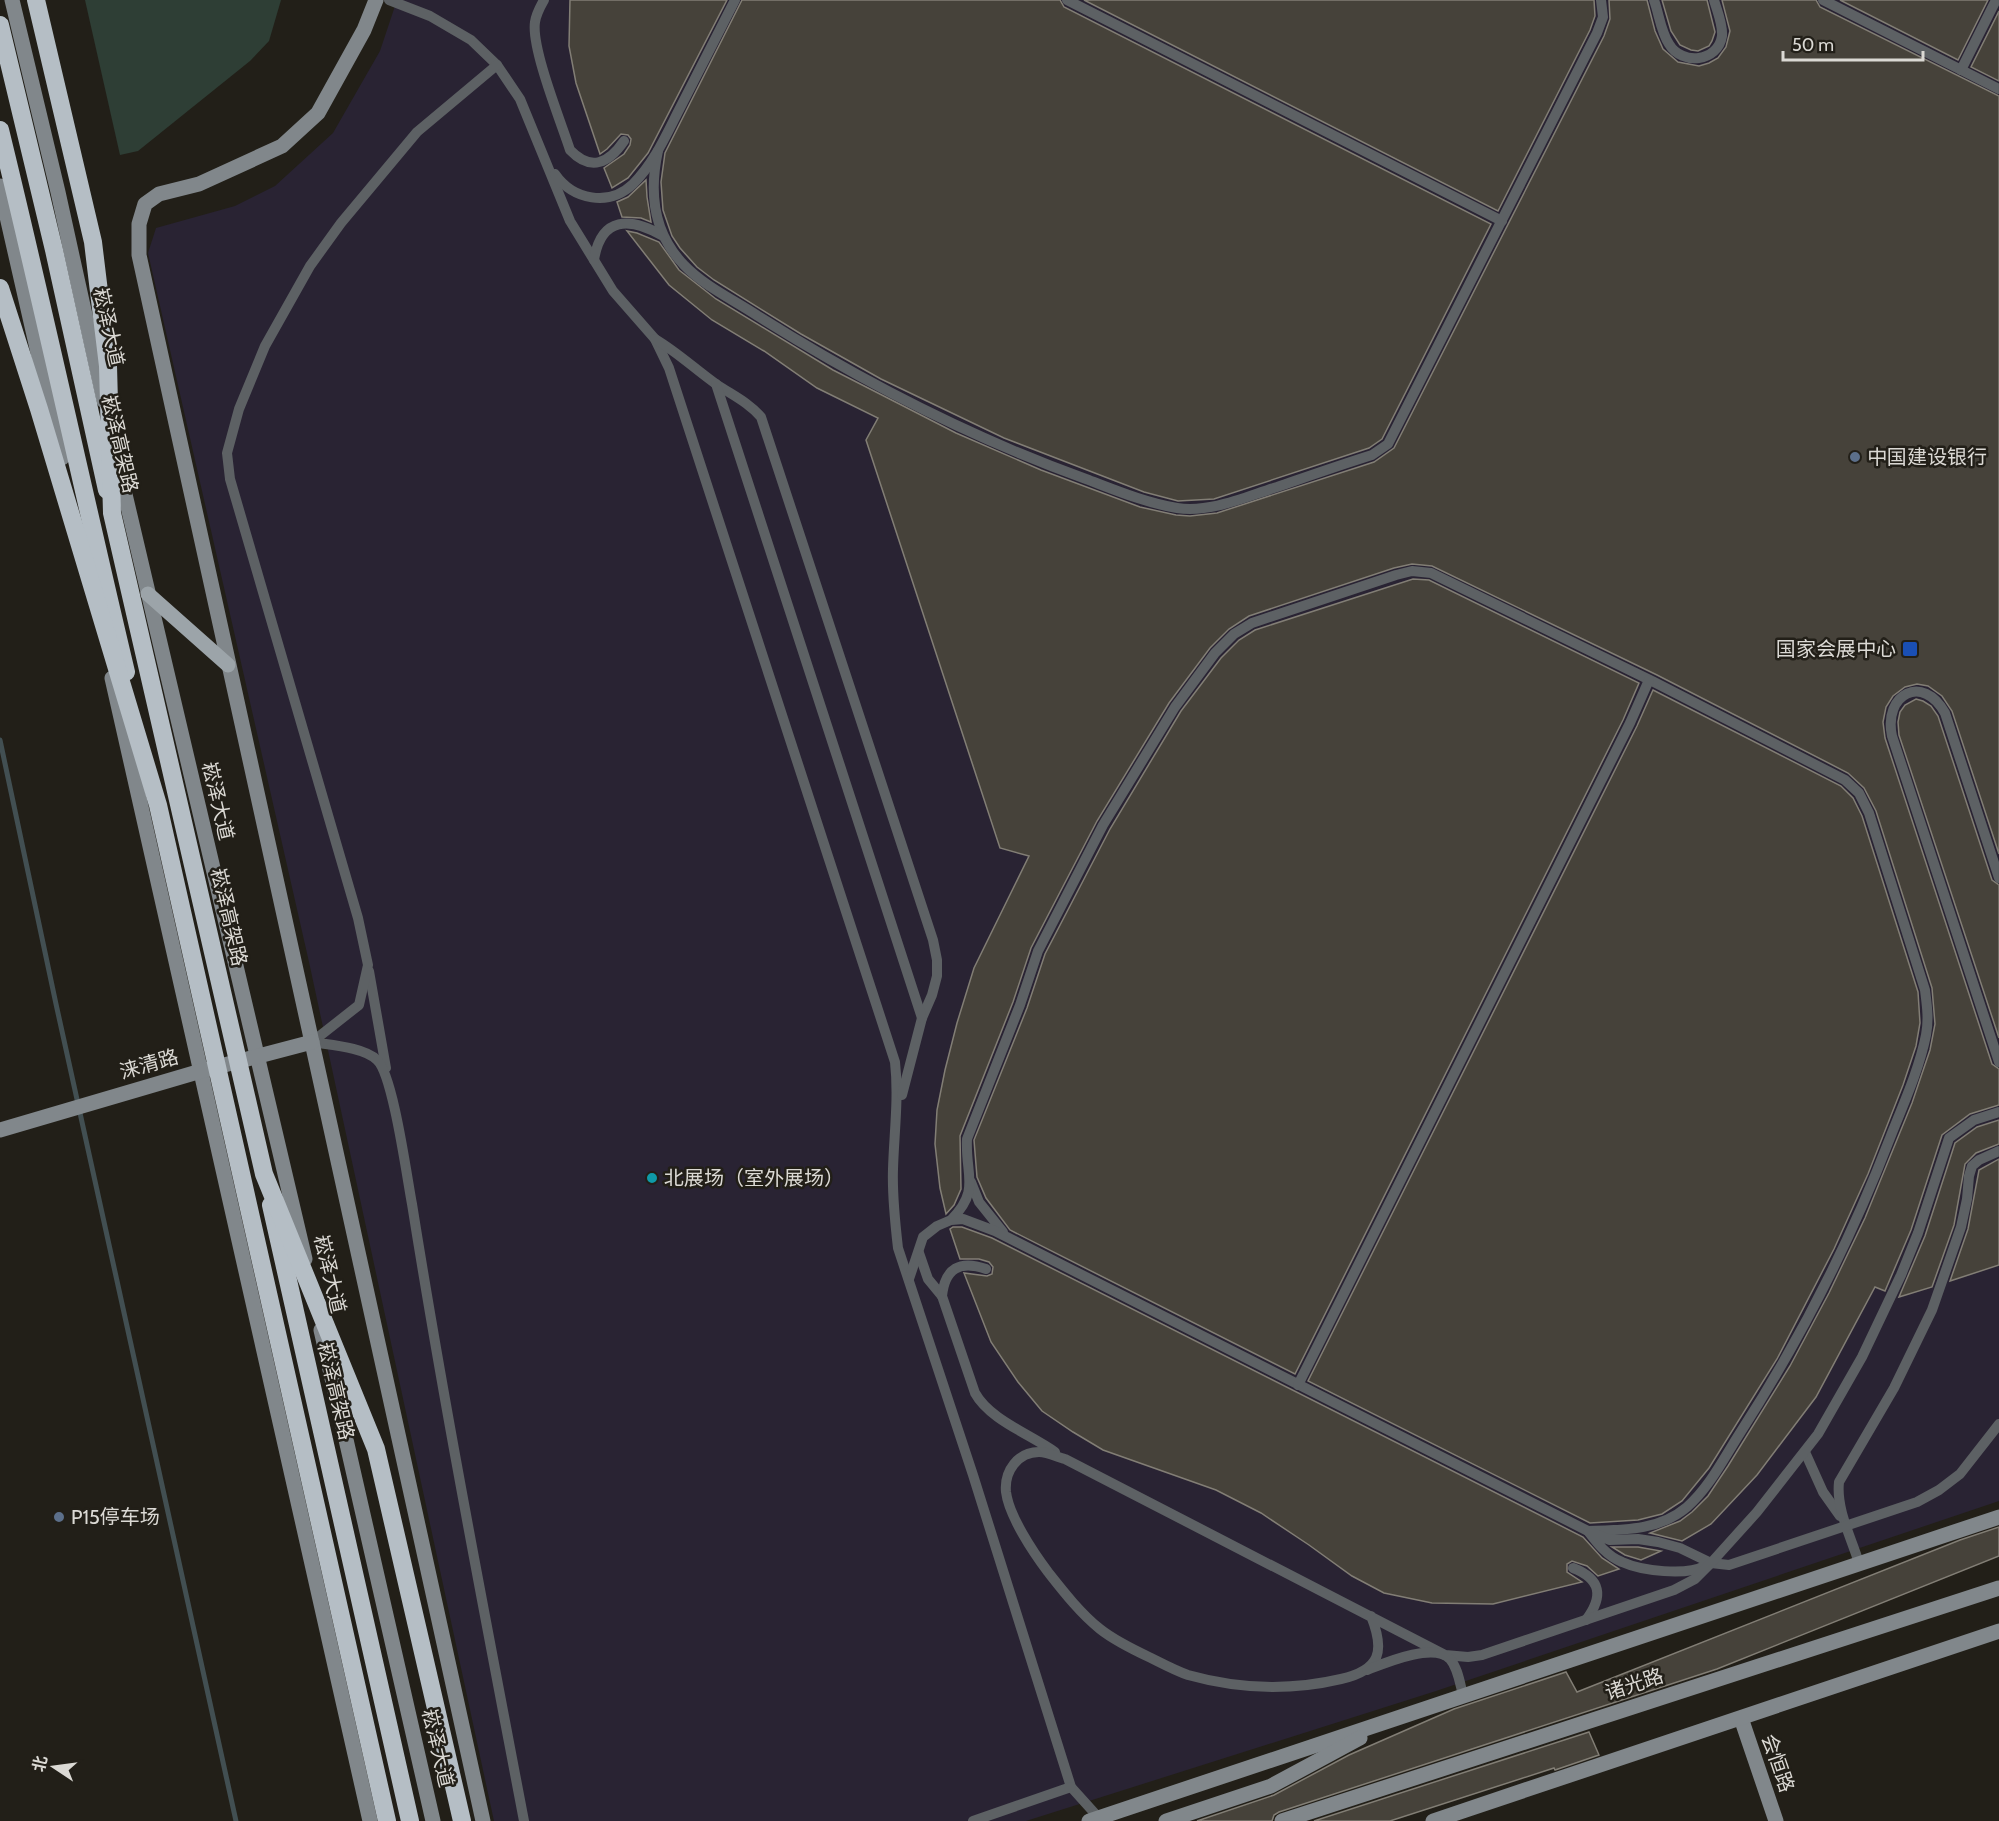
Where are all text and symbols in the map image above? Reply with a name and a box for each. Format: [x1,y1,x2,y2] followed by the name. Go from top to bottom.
[1783,24,1922,62] scale bar
[1792,34,1834,56] text: 50 m
[89,285,129,369] street label: 崧泽大道
[97,393,143,495] street label: 崧泽高架路
[1867,445,1987,469] place label: 中国建设银行
[1848,450,1862,464] marker: 中国建设银行
[1776,637,1896,661] place label: 国家会展中心
[1901,640,1919,658] marker: 国家会展中心
[197,759,239,843] street label: 崧泽大道
[206,866,252,968] street label: 崧泽高架路
[117,1044,181,1084] street label: 涞清路
[664,1166,844,1190] place label: 北展场（室外展场）
[645,1171,659,1185] marker: 北展场（室外展场）
[309,1232,351,1316] street label: 崧泽大道
[313,1340,359,1442] street label: 崧泽高架路
[71,1505,160,1529] place label: P15停车场
[52,1510,66,1524] marker: P15停车场
[1602,1663,1666,1705] street label: 诸光路
[417,1706,459,1790] street label: 崧泽大道
[1757,1731,1799,1795] street label: 会恒路
[24,1737,84,1797] north arrow
[29,1754,51,1774] text: 北

